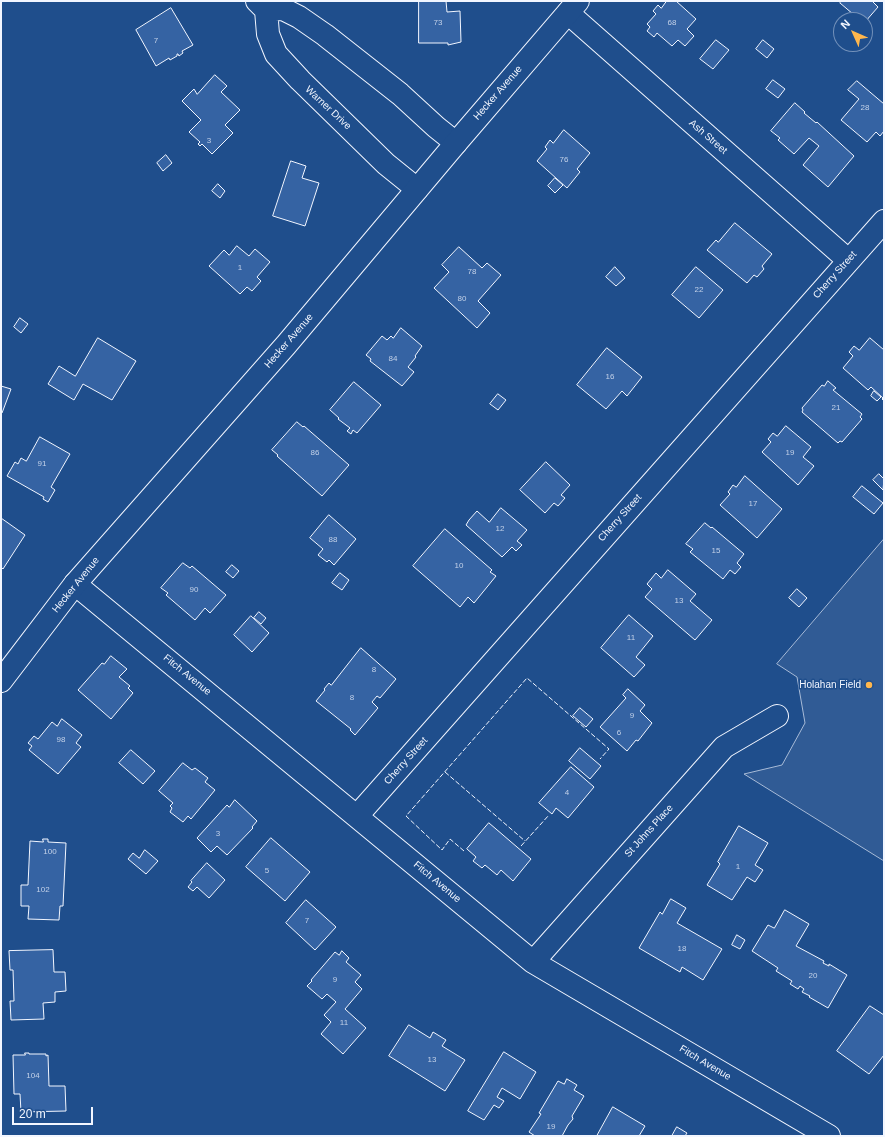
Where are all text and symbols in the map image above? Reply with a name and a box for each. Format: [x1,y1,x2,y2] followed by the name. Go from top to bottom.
[833,12,873,52] north arrow
[838,17,852,31] text: N
[434,18,442,28] house number: 73
[668,18,676,28] house number: 68
[154,36,158,46] house number: 7
[471,63,525,123] street label: Hecker Avenue
[303,84,353,132] street label: Warner Drive
[861,103,869,113] house number: 28
[686,117,730,157] street label: Ash Street
[207,136,211,146] house number: 3
[560,155,568,165] house number: 76
[811,249,859,301] street label: Cherry Street
[238,263,242,273] house number: 1
[468,267,476,277] house number: 78
[695,285,703,295] house number: 22
[458,294,466,304] house number: 80
[262,311,316,371] street label: Hecker Avenue
[389,354,397,364] house number: 84
[606,372,614,382] house number: 16
[832,403,840,413] house number: 21
[311,448,319,458] house number: 86
[786,448,794,458] house number: 19
[38,459,46,469] house number: 91
[596,492,644,544] street label: Cherry Street
[749,499,757,509] house number: 17
[496,524,504,534] house number: 12
[329,535,337,545] house number: 88
[712,546,720,556] house number: 15
[50,555,102,615] street label: Hecker Avenue
[455,561,463,571] house number: 10
[190,585,198,595] house number: 90
[675,596,683,606] house number: 13
[627,633,635,643] house number: 11
[161,652,213,698] street label: Fitch Avenue
[372,665,376,675] house number: 8
[799,679,861,691] place label: Holahan Field
[864,680,874,690] marker: Holahan Field
[350,693,354,703] house number: 8
[630,711,634,721] house number: 9
[617,728,621,738] house number: 6
[57,735,65,745] house number: 98
[382,735,430,787] street label: Cherry Street
[565,788,569,798] house number: 4
[622,802,676,860] street label: St Johns Place
[216,829,220,839] house number: 3
[43,847,57,857] house number: 100
[411,859,463,905] street label: Fitch Avenue
[736,862,740,872] house number: 1
[265,866,269,876] house number: 5
[36,885,50,895] house number: 102
[305,916,309,926] house number: 7
[678,944,686,954] house number: 18
[809,971,817,981] house number: 20
[333,975,337,985] house number: 9
[340,1018,348,1028] house number: 11
[677,1043,733,1083] street label: Fitch Avenue
[428,1055,436,1065] house number: 13
[26,1071,40,1081] house number: 104
[14,1099,95,1125] scale bar
[19,1107,46,1121] text: 20 m
[547,1122,555,1132] house number: 19

